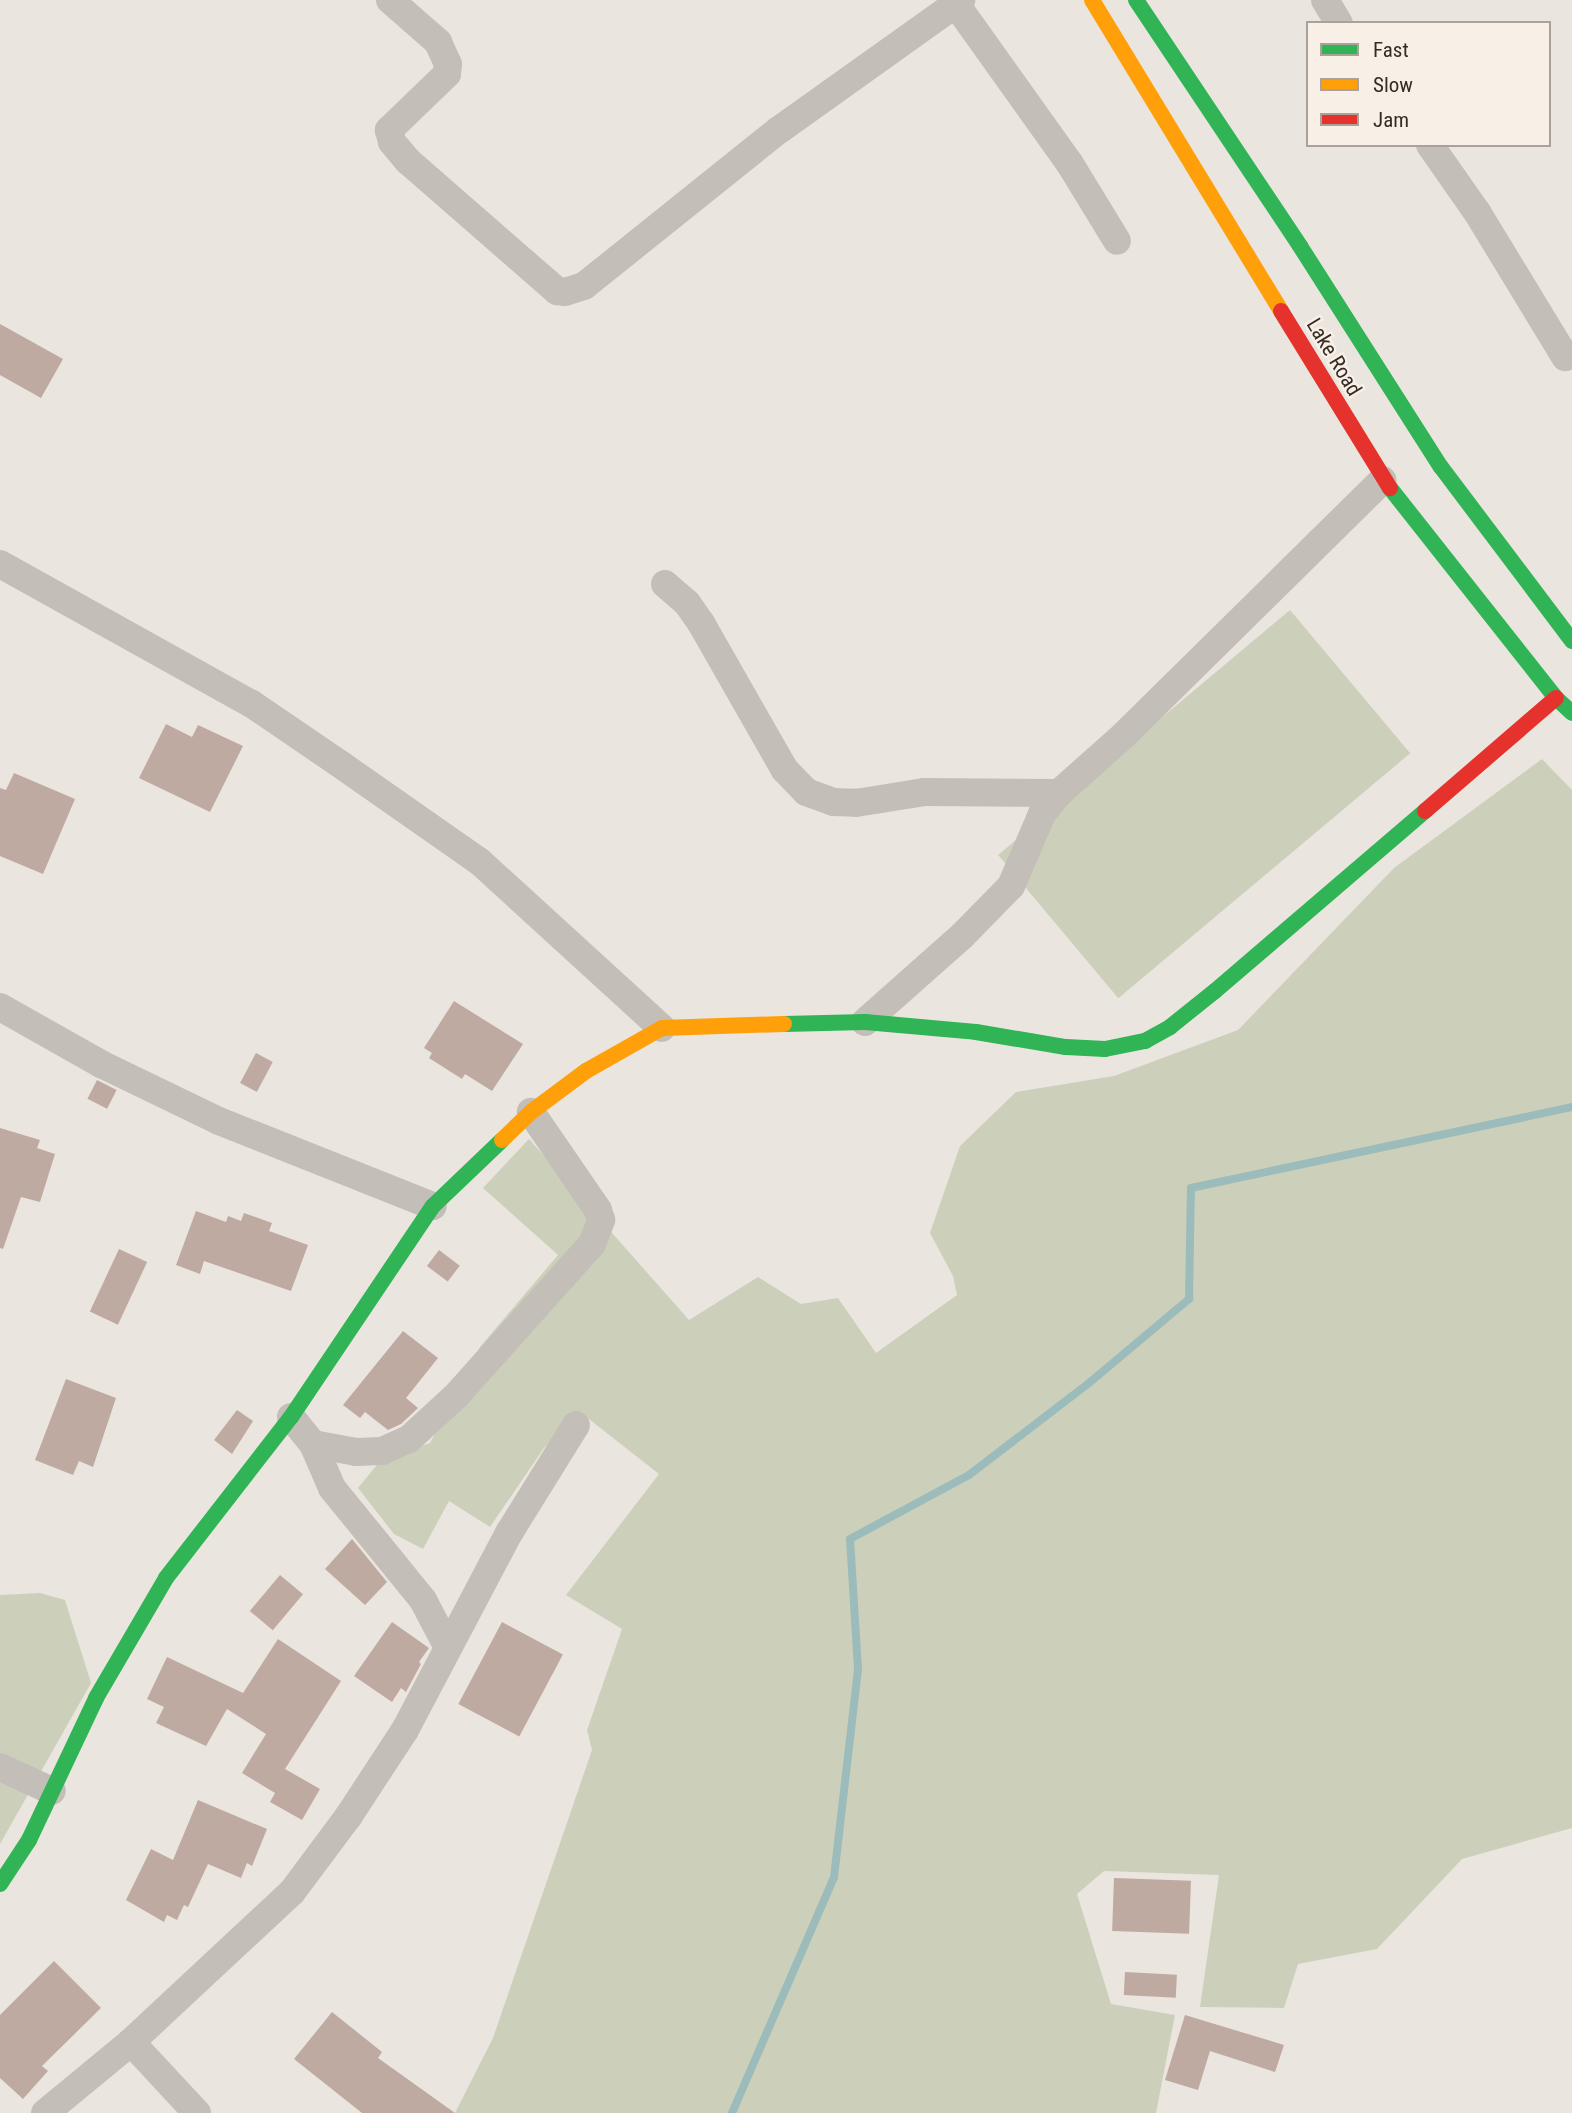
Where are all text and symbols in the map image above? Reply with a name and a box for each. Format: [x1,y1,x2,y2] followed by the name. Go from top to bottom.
[1306,21,1551,147] legend
[1373,38,1409,62] text: Fast
[1373,73,1413,97] text: Slow
[1373,108,1409,132] text: Jam
[1301,314,1367,400] street label: Lake Road

